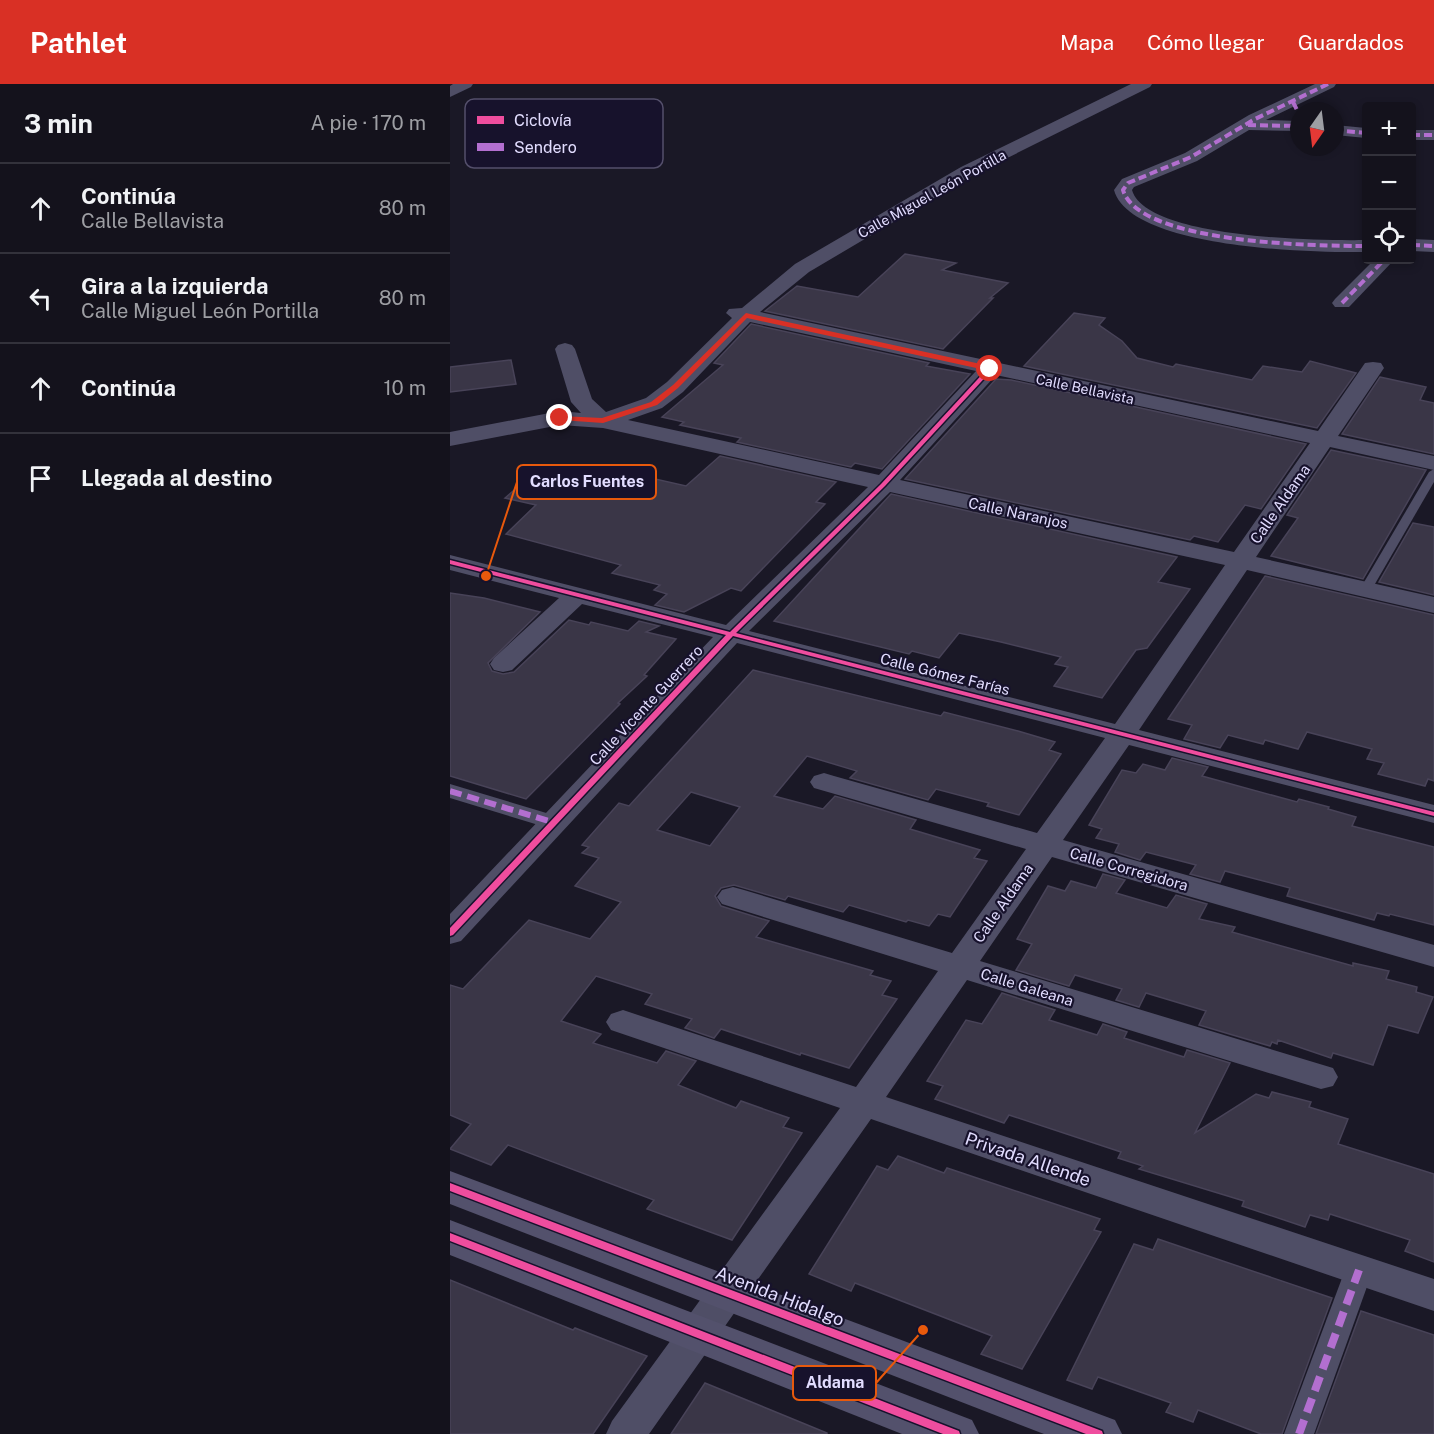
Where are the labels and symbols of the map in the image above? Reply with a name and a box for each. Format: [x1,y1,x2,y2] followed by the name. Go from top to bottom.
[465,99,663,168] legend
[1290,102,1344,156] north arrow
[514,111,572,130] text: Ciclovía
[514,138,577,157] text: Sendero
[855,147,1009,241] street label: Calle Miguel León Portilla
[976,355,1002,381] route start
[1034,371,1136,407] street label: Calle Bellavista
[546,404,572,430] route end
[1247,461,1313,547] street label: Calle Aldama
[517,465,656,499] callout: Carlos Fuentes
[530,472,644,491] text: Carlos Fuentes
[967,494,1069,532] street label: Calle Naranjos
[586,642,706,768] street label: Calle Vicente Guerrero
[878,650,1012,698] street label: Calle Gómez Farías
[1068,844,1190,894] street label: Calle Corregidora
[970,860,1036,946] street label: Calle Aldama
[979,965,1075,1009] street label: Calle Galeana
[962,1128,1094,1190] street label: Privada Allende
[713,1262,847,1330] street label: Avenida Hidalgo
[793,1366,876,1400] callout: Aldama
[806,1373,864,1392] text: Aldama

